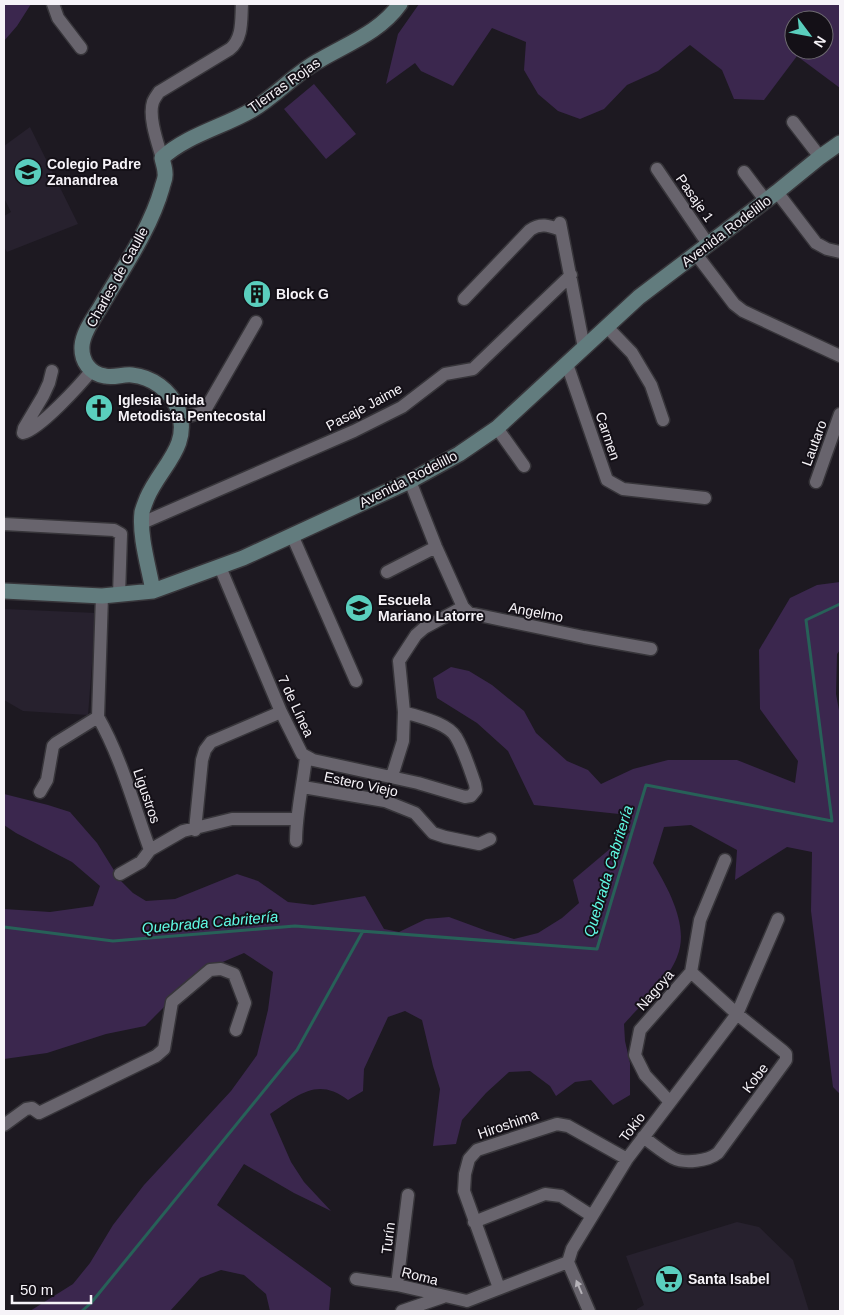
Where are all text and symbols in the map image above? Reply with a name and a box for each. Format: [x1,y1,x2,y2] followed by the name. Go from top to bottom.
[784,10,834,60] north arrow
[811,33,829,50] text: N
[245,54,323,116] street label: TIerras Rojas
[47,156,141,188] place label: Colegio Padre Zanandrea
[13,157,43,187] school or university icon: Colegio Padre Zanandrea
[673,171,717,225] street label: Pasaje 1
[678,192,774,270] street label: Avenida Rodelillo
[83,224,151,330] street label: Charles de Gaulle
[242,279,272,309] building icon: Block G
[276,286,329,302] place label: Block G
[323,380,405,434] street label: Pasaje Jaime
[118,392,266,424] place label: Iglesia Unida Metodista Pentecostal
[84,393,114,423] church icon: Iglesia Unida Metodista Pentecostal
[592,410,624,462] street label: Carmen
[798,418,830,468] street label: Lautaro
[356,447,460,511] street label: Avenida Rodelillo
[378,592,484,624] place label: Escuela Mariano Latorre
[344,593,374,623] school or university icon: Escuela Mariano Latorre
[507,599,565,625] street label: Angelmo
[275,673,317,740] street label: 7 de Línea
[130,767,164,825] street label: Ligustros
[323,768,400,800] street label: Estero Viejo
[580,803,636,939] water label: Quebrada Cabritería
[141,908,279,936] water label: Quebrada Cabritería
[633,966,677,1013] street label: Nagoya
[739,1060,771,1096] street label: Kobe
[476,1106,541,1142] street label: Hiroshima
[616,1109,648,1145] street label: Tokio
[378,1221,398,1255] street label: Turín
[400,1264,440,1288] street label: Roma
[654,1264,684,1294] supermarket icon: Santa Isabel
[688,1271,770,1287] place label: Santa Isabel
[12,1272,91,1304] scale bar
[574,1280,582,1294] one-way arrow
[20,1281,53,1298] text: 50 m

